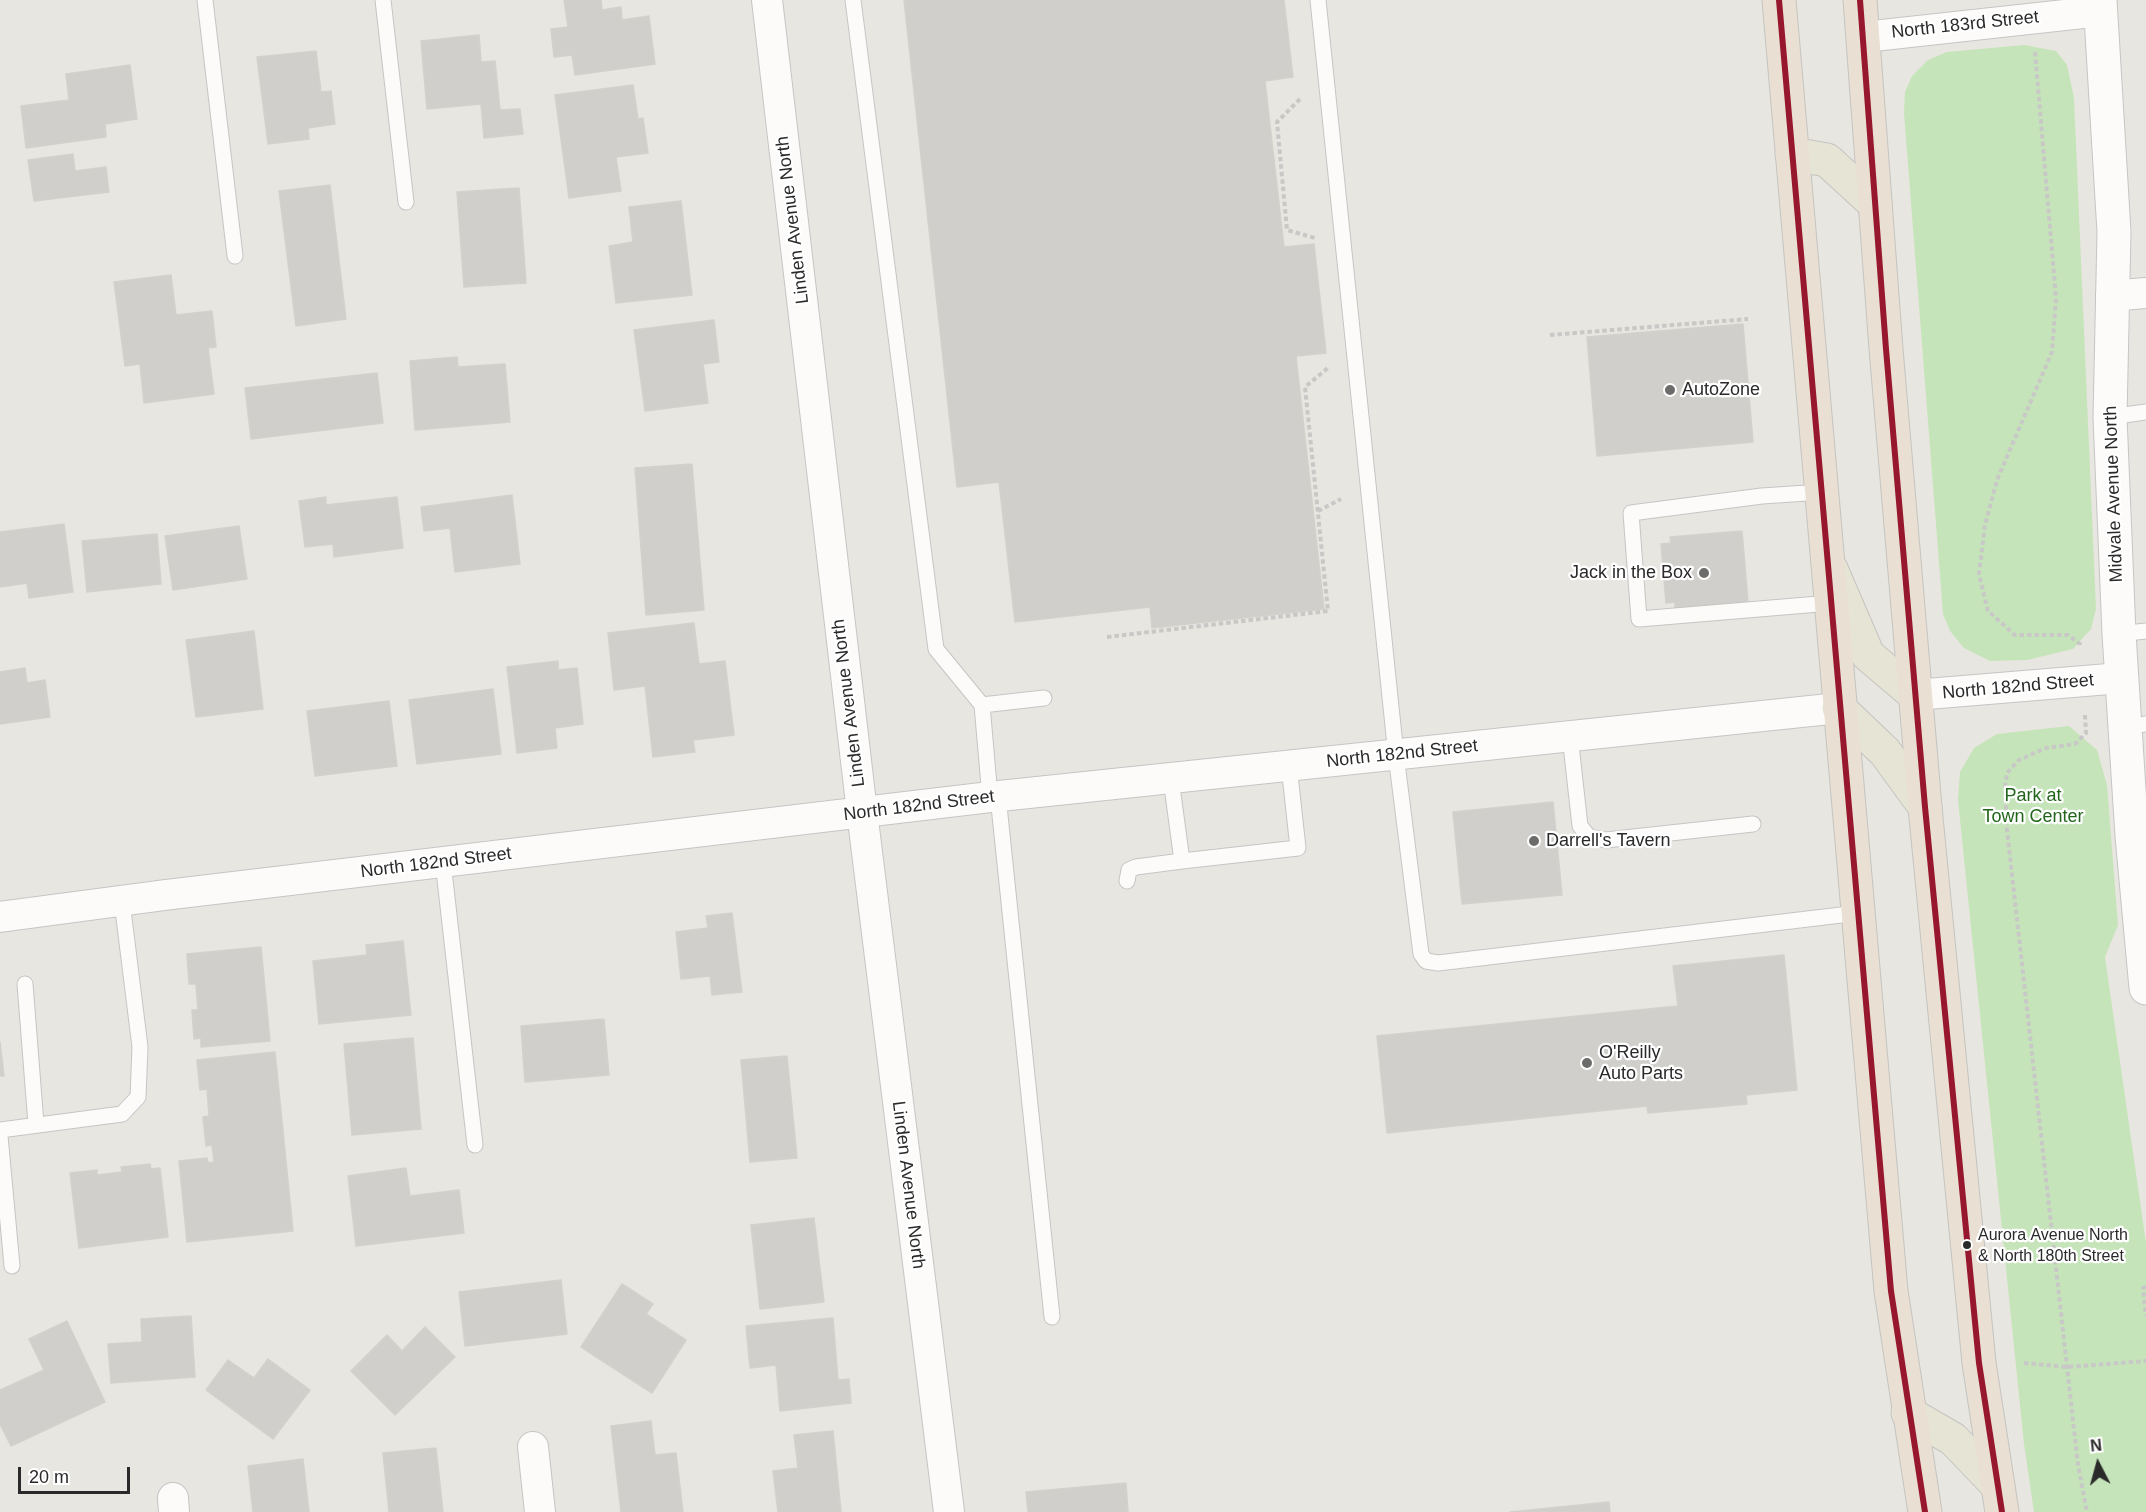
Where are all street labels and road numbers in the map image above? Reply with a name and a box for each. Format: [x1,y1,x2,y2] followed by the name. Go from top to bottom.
[1890,7,2040,43] street label: North 183rd Street
[772,135,814,305] street label: Linden Avenue North
[2100,405,2128,583] street label: Midvale Avenue North
[828,618,870,788] street label: Linden Avenue North
[1941,670,2095,704] street label: North 182nd Street
[1325,735,1479,773] street label: North 182nd Street
[842,786,996,826] street label: North 182nd Street
[359,843,513,883] street label: North 182nd Street
[887,1100,929,1270] street label: Linden Avenue North

